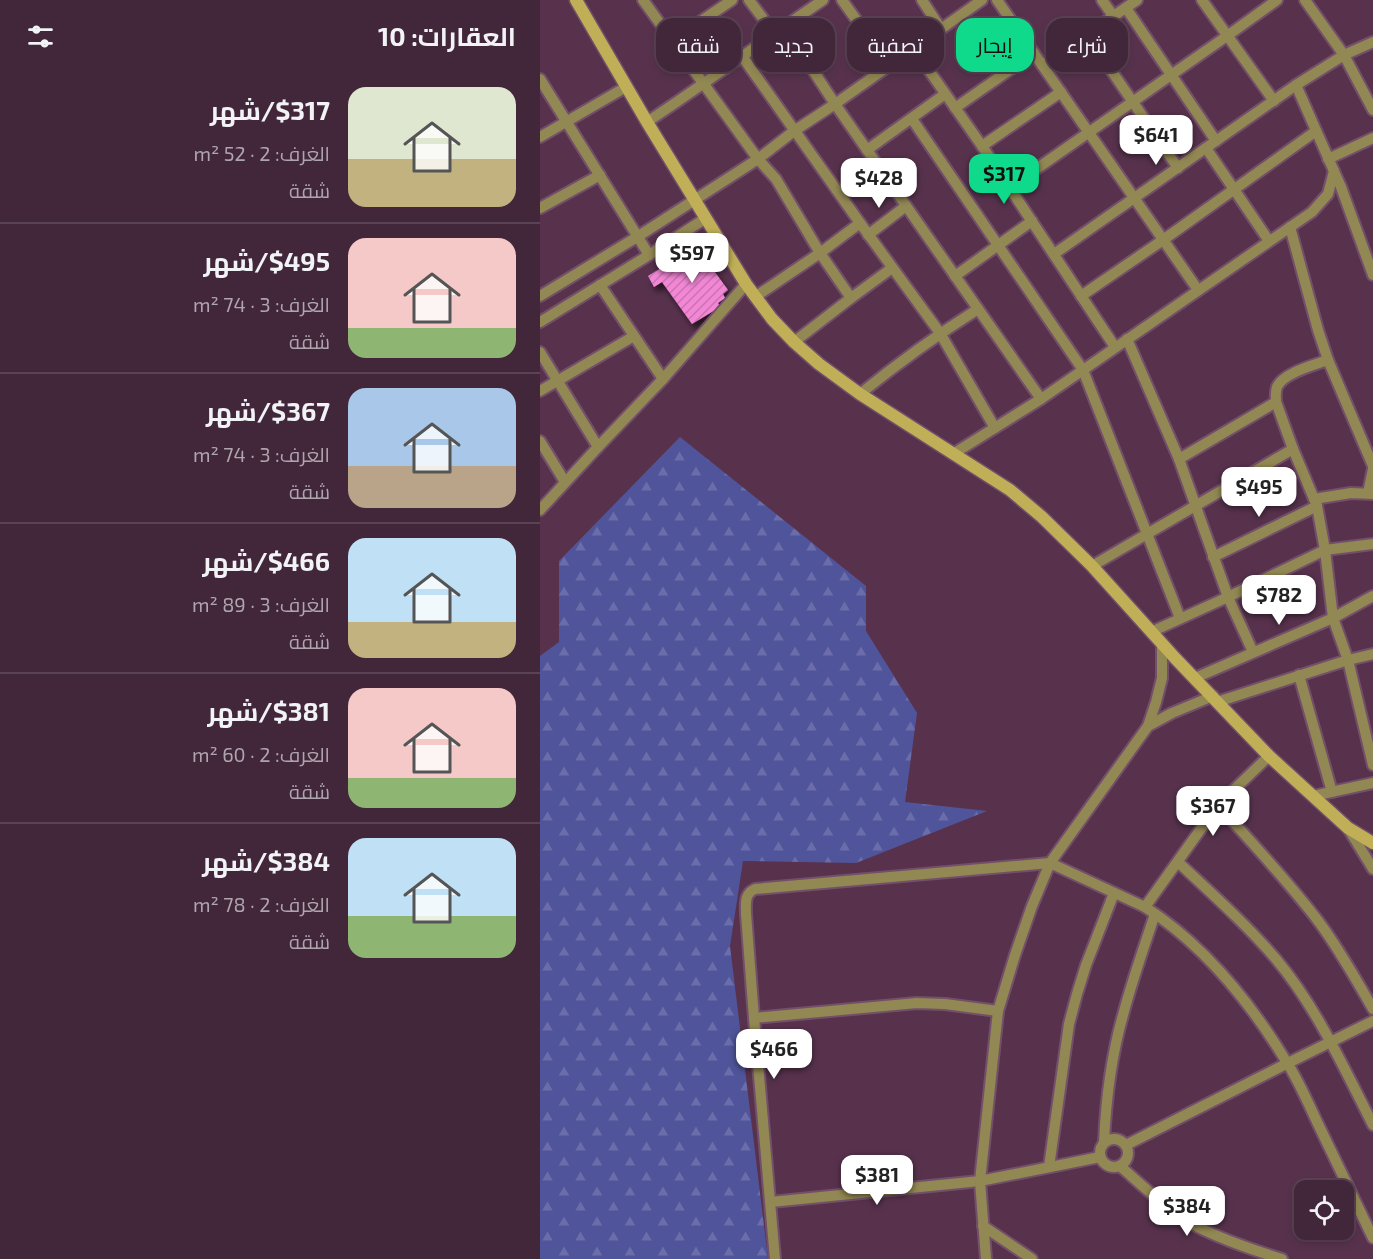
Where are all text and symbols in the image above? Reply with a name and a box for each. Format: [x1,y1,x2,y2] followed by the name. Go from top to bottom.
[656,18,741,72] chip: شقة
[753,18,835,72] chip: جديد
[847,18,944,72] chip: تصفية
[956,18,1034,72] chip: إيجار
[1046,18,1128,72] chip: شراء
[24,20,57,53] icon: filters
[378,20,516,51] text: العقارات: 10
[210,94,330,125] text: $317/شهر
[396,111,468,183] icon: home
[1120,115,1192,166] pin: $641
[1134,122,1178,146] text: $641
[193,141,330,165] text: الغرف: 2 · 52 m²
[968,154,1040,205] pin: $317
[843,158,915,209] pin: $428
[983,161,1025,185] text: $317
[855,165,903,189] text: $428
[289,178,330,202] text: شقة
[656,233,728,284] pin: $597
[670,240,715,264] text: $597
[203,245,330,276] text: $495/شهر
[396,262,468,334] icon: home
[193,292,330,316] text: الغرف: 3 · 74 m²
[289,329,330,353] text: شقة
[206,395,330,426] text: $367/شهر
[396,412,468,484] icon: home
[193,442,330,466] text: الغرف: 3 · 74 m²
[1223,467,1295,518] pin: $495
[1235,474,1283,498] text: $495
[289,479,330,503] text: شقة
[202,545,330,576] text: $466/شهر
[396,562,468,634] icon: home
[1243,575,1315,626] pin: $782
[1256,582,1302,606] text: $782
[192,592,330,616] text: الغرف: 3 · 89 m²
[289,629,330,653] text: شقة
[208,695,330,726] text: $381/شهر
[396,712,468,784] icon: home
[192,742,330,766] text: الغرف: 2 · 60 m²
[289,779,330,803] text: شقة
[1177,786,1249,837] pin: $367
[1190,793,1236,817] text: $367
[202,845,330,876] text: $384/شهر
[396,862,468,934] icon: home
[193,892,330,916] text: الغرف: 2 · 78 m²
[289,929,330,953] text: شقة
[738,1029,810,1080] pin: $466
[750,1036,798,1060] text: $466
[841,1155,913,1206] pin: $381
[855,1162,899,1186] text: $381
[1294,1180,1354,1240] map controls
[1294,1180,1354,1240] button: locate
[1151,1186,1223,1237] pin: $384
[1163,1193,1211,1217] text: $384

